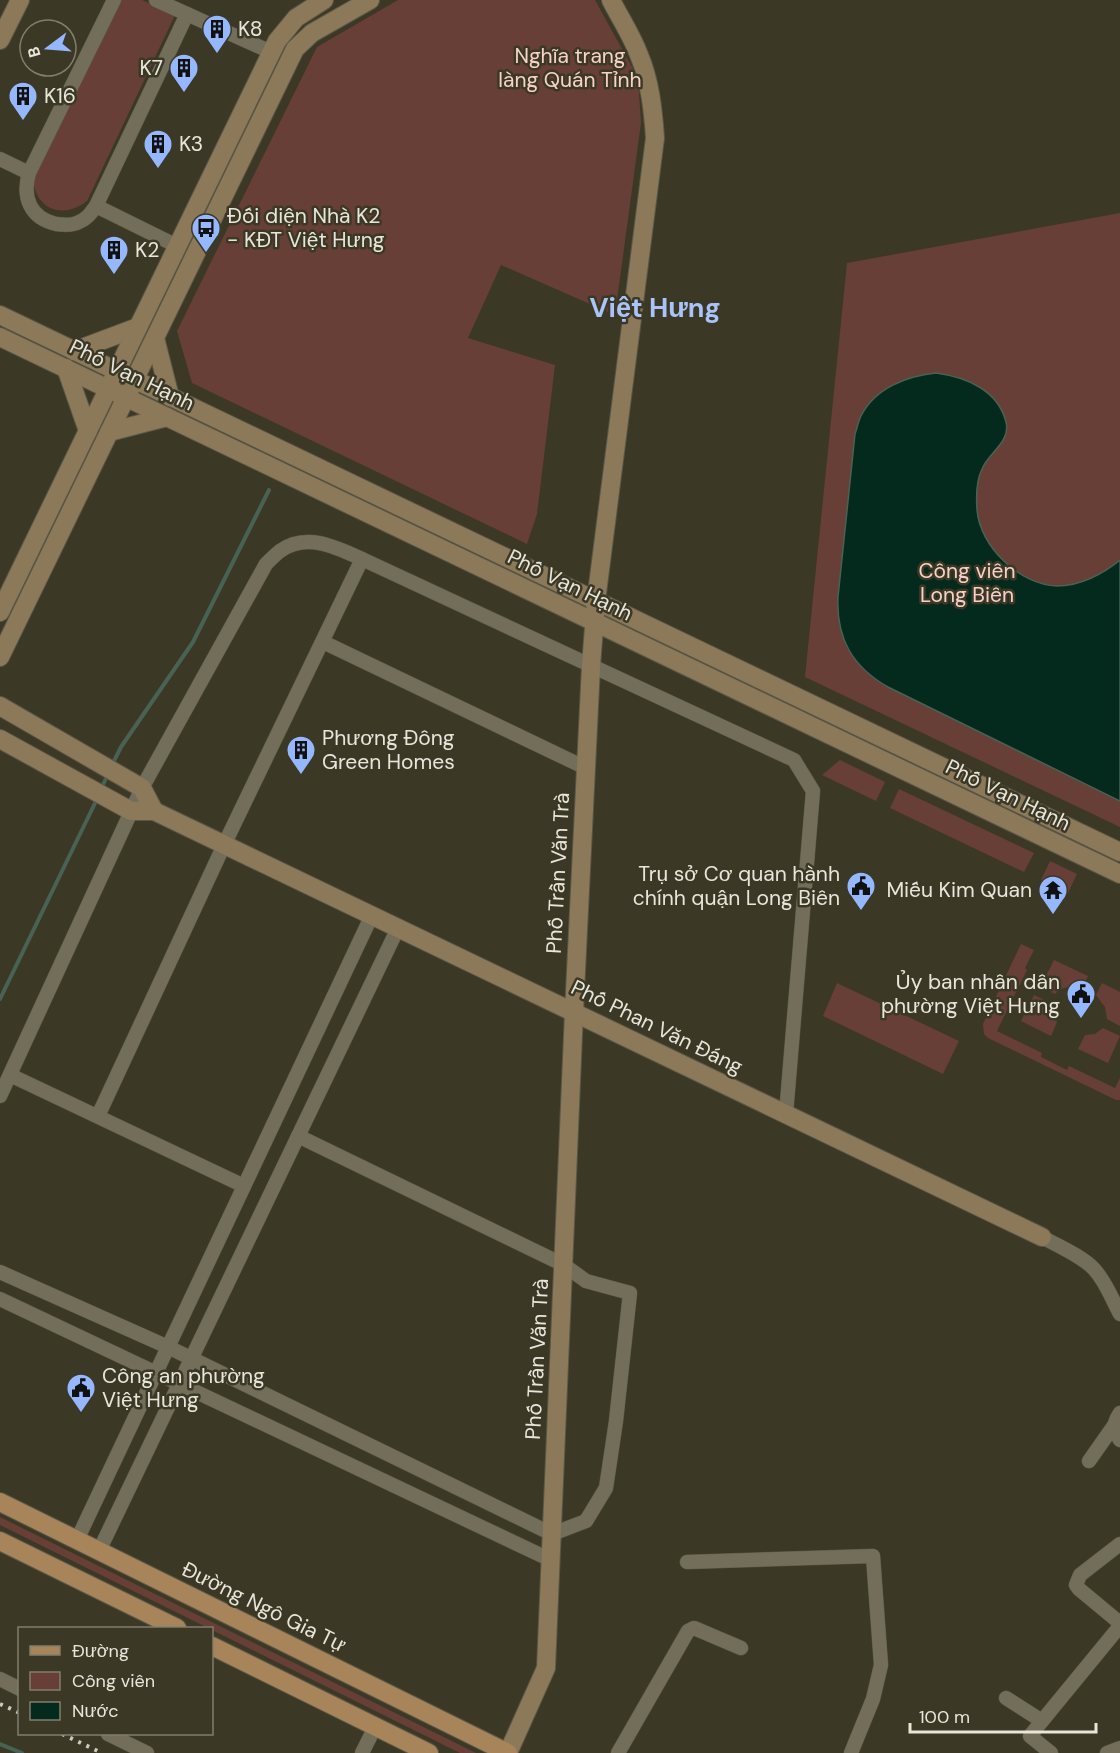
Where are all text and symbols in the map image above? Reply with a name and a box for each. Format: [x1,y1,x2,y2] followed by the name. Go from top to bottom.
[201,13,233,55] building icon: K8
[238,15,262,43] place label: K8
[18,18,78,78] north arrow
[498,42,642,94] park label: Nghĩa trang làng Quán Tỉnh
[23,44,46,60] text: B
[168,52,200,94] building icon: K7
[140,54,163,82] place label: K7
[7,80,39,122] building icon: K16
[44,82,76,110] place label: K16
[142,128,174,170] building icon: K3
[179,130,203,158] place label: K3
[227,202,385,254] place label: Đối diện Nhà K2 - KĐT Việt Hưng
[190,212,222,254] bus stop icon: Đối diện Nhà K2 - KĐT Việt Hưng
[98,234,130,276] building icon: K2
[135,236,159,264] place label: K2
[589,290,721,325] district label: Việt Hưng
[65,333,199,417] street label: Phố Vạn Hạnh
[503,543,637,627] street label: Phố Vạn Hạnh
[919,557,1015,609] park label: Công viên Long Biên
[322,724,455,776] place label: Phương Đông Green Homes
[285,734,317,776] building icon: Phương Đông Green Homes
[941,753,1075,837] street label: Phố Vạn Hạnh
[540,792,576,954] street label: Phố Trần Văn Trà
[633,860,840,912] place label: Trụ sở Cơ quan hành chính quận Long Biên
[845,870,877,912] public building icon: Trụ sở Cơ quan hành chính quận Long Biên
[1037,874,1069,916] temple icon: Miếu Kim Quan
[886,876,1032,904] place label: Miếu Kim Quan
[881,968,1060,1020] place label: Ủy ban nhân dân phường Việt Hưng
[567,973,748,1081] street label: Phố Phan Văn Đáng
[1065,978,1097,1020] public building icon: Ủy ban nhân dân phường Việt Hưng
[519,1278,555,1440] street label: Phố Trần Văn Trà
[102,1362,265,1414] place label: Công an phường Việt Hưng
[65,1372,97,1414] public building icon: Công an phường Việt Hưng
[177,1555,351,1659] street label: Đường Ngô Gia Tự
[18,1627,213,1735] legend
[72,1639,129,1663] text: Đường
[72,1669,155,1693] text: Công viên
[910,1696,1096,1734] scale bar
[72,1699,119,1723] text: Nước
[919,1705,970,1729] text: 100 m

